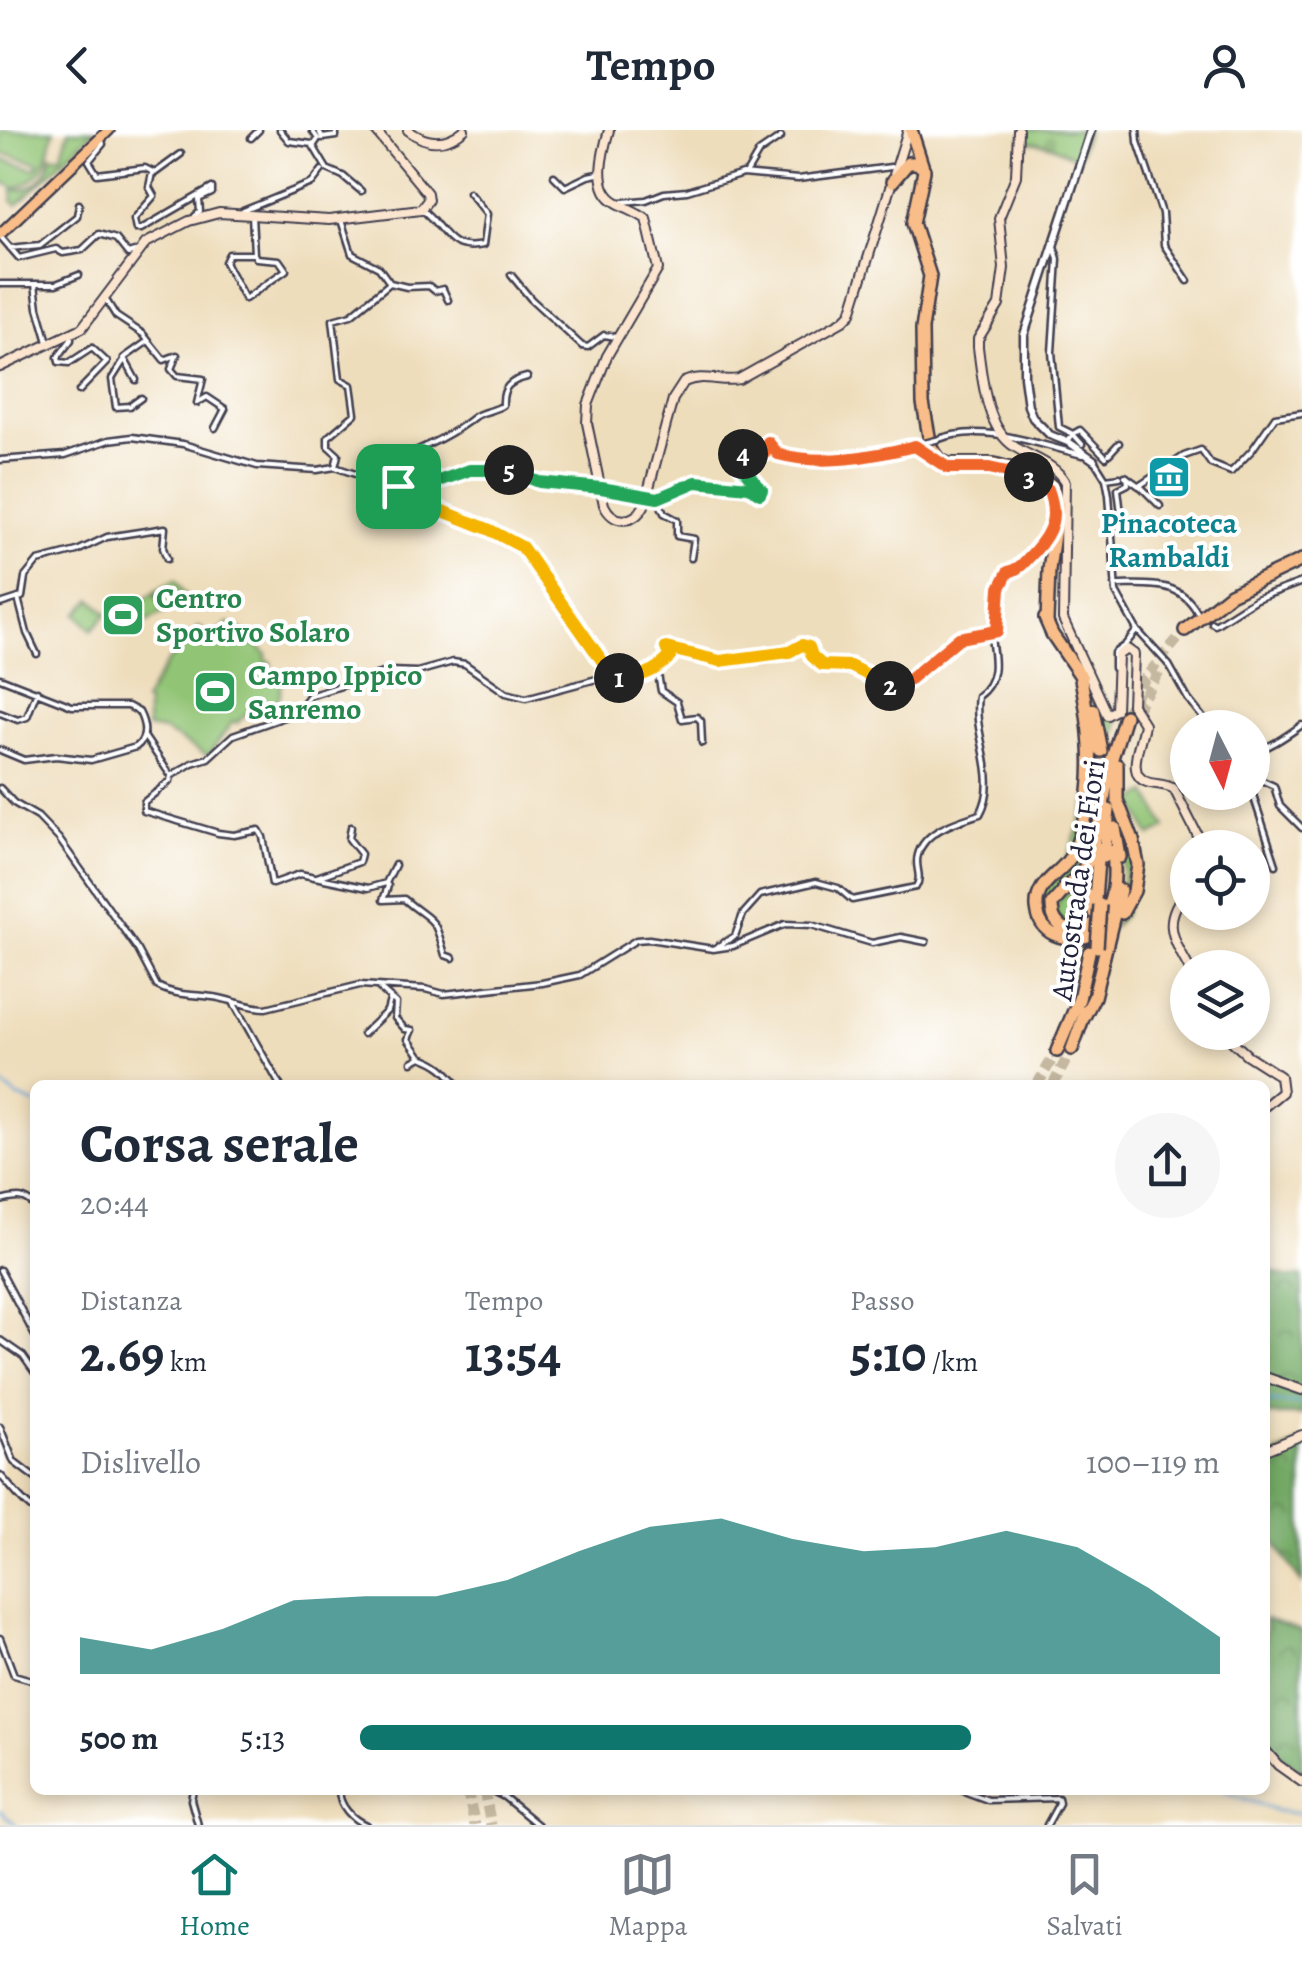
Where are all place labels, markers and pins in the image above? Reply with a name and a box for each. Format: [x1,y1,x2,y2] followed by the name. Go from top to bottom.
[718,429,768,479] pin: 4
[356,444,441,529] pin
[484,445,534,495] pin: 5
[1004,452,1054,502] pin: 3
[1146,454,1192,500] museum icon: Pinacoteca Rambaldi
[1101,503,1238,577] place label: Pinacoteca Rambaldi
[156,578,350,652] place label: Centro Sportivo Solaro
[100,592,146,638] sports icon: Centro Sportivo Solaro
[594,653,644,703] pin: 1
[248,655,423,729] place label: Campo Ippico Sanremo
[865,661,915,711] pin: 2
[192,669,238,715] sports icon: Campo Ippico Sanremo

